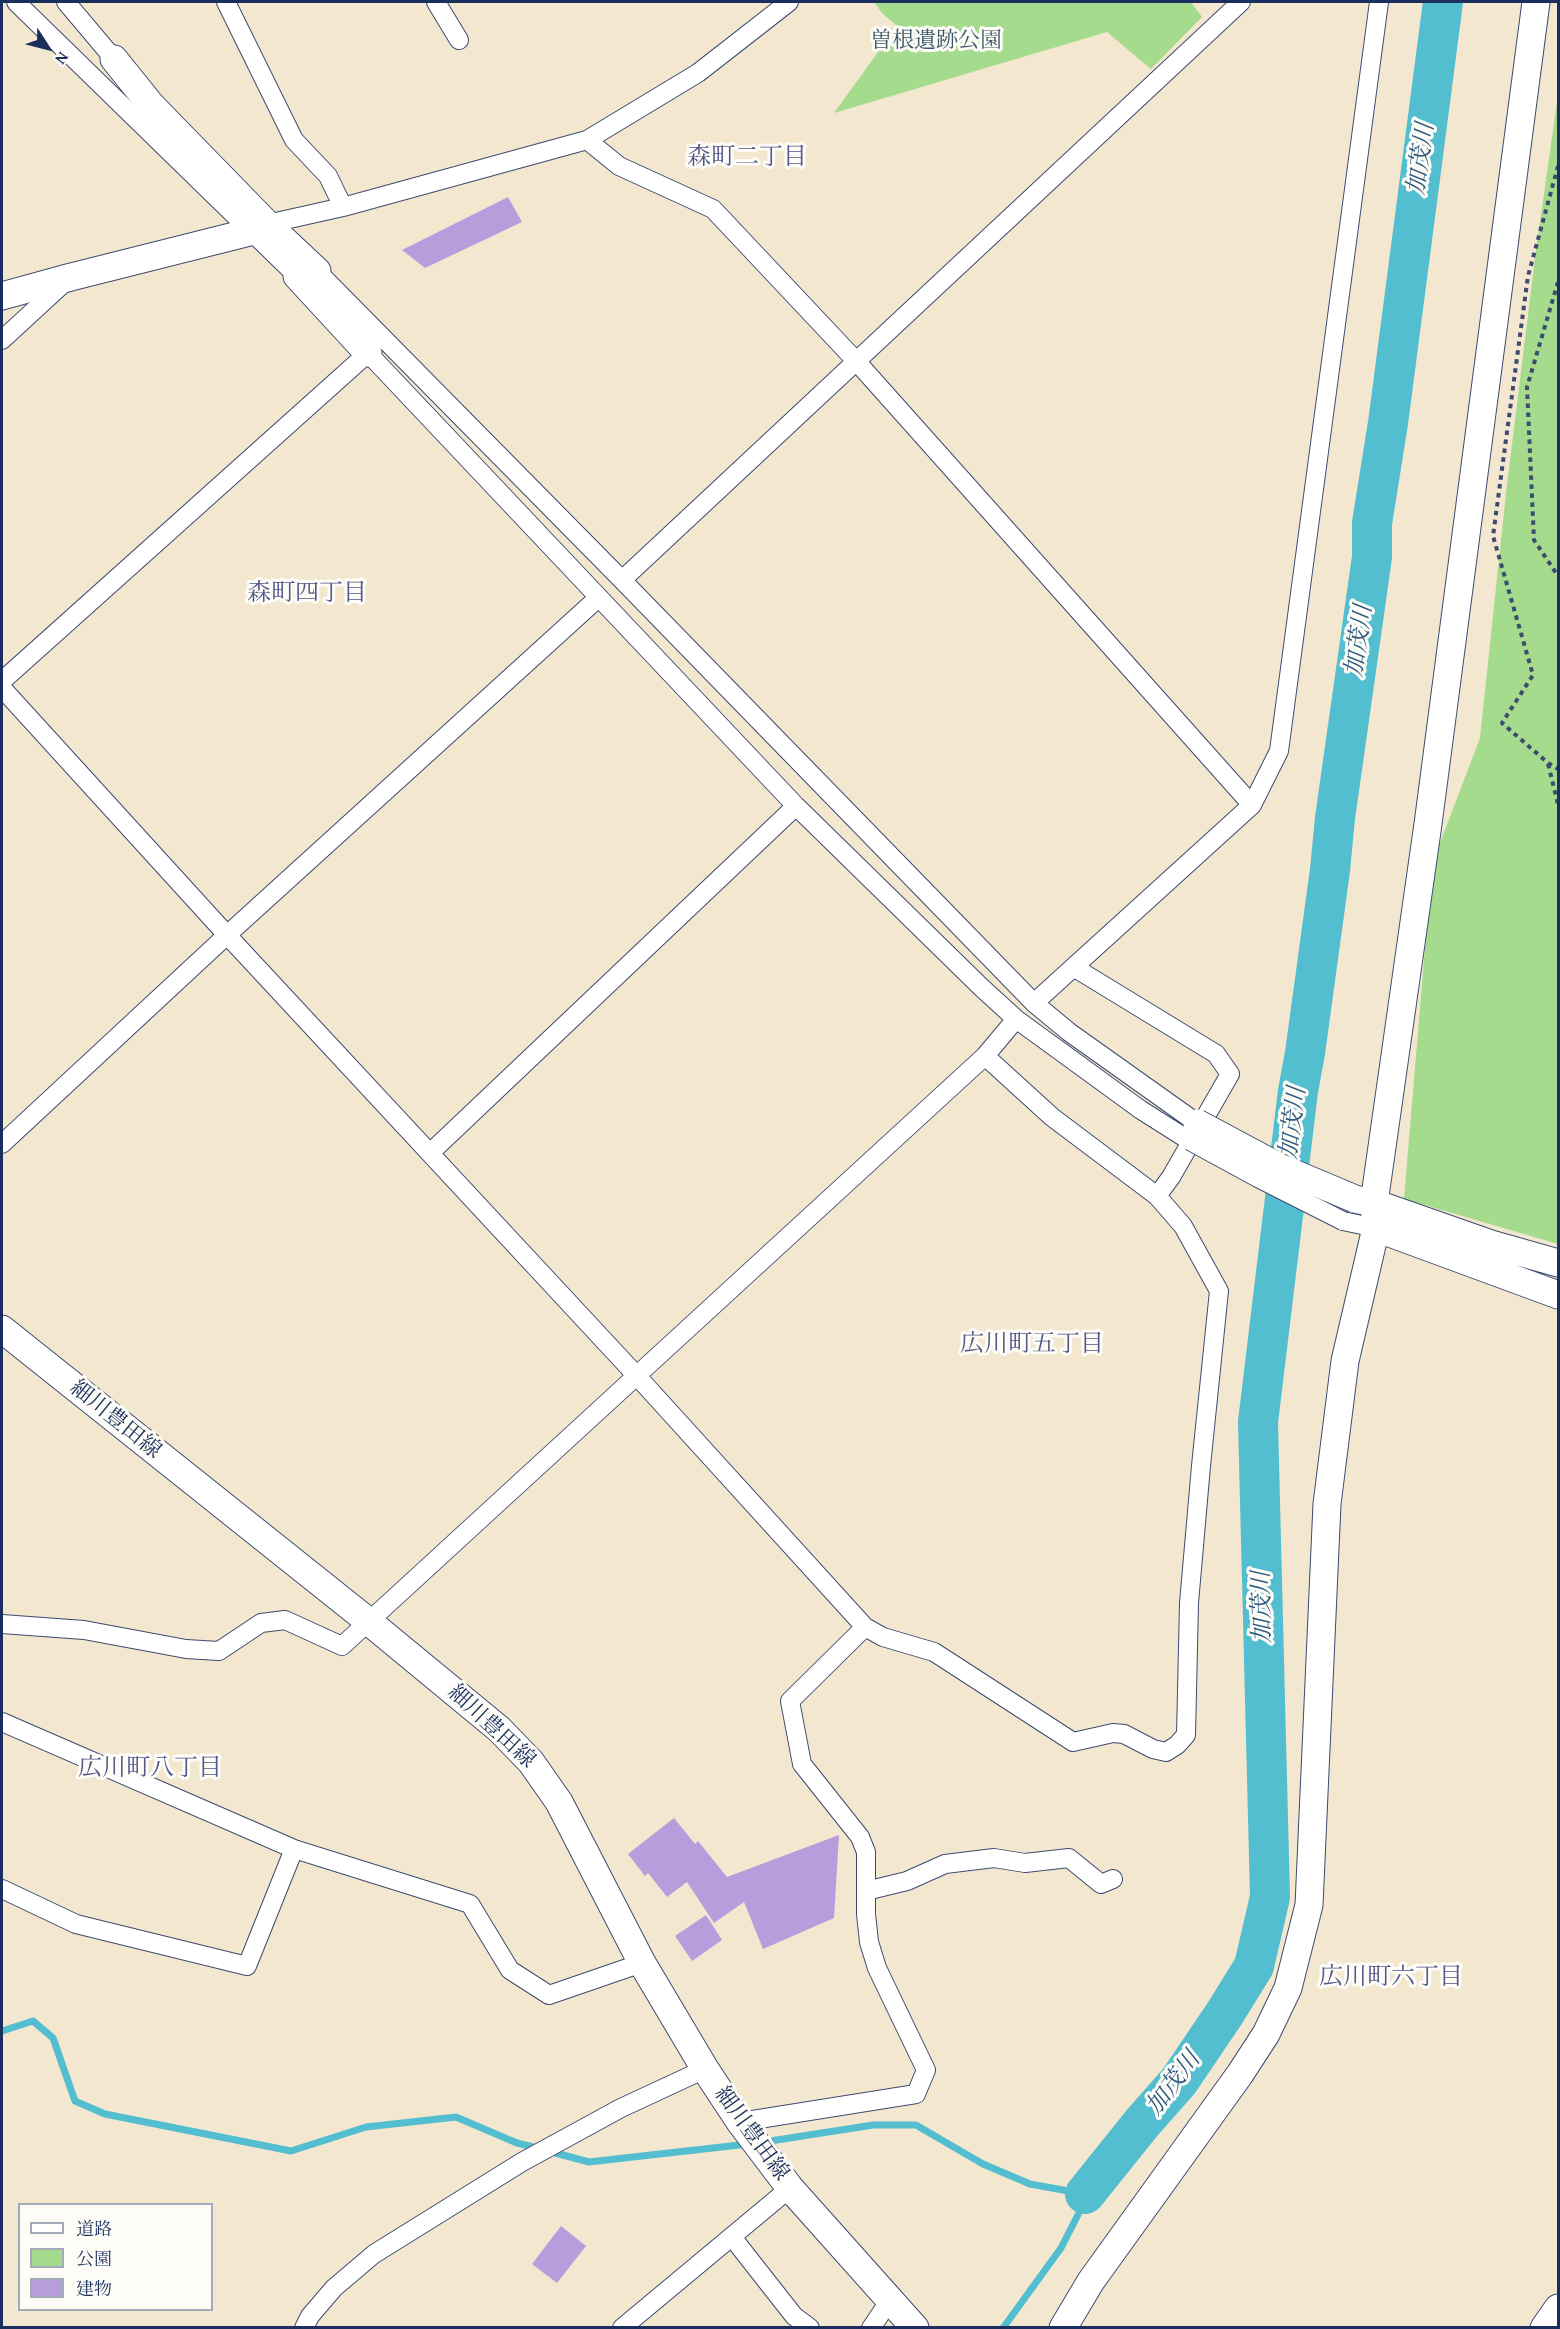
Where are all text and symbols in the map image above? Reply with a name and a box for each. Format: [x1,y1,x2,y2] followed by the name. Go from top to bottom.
[18,18,78,78] north arrow
[870,28,1002,54] park label: 曽根遺跡公園
[50,47,75,70] text: N
[1403,121,1441,197] water label: 加茂川
[687,144,807,172] district label: 森町二丁目
[247,580,367,608] district label: 森町四丁目
[1341,603,1379,679] water label: 加茂川
[1275,1086,1313,1160] water label: 加茂川
[960,1331,1104,1359] district label: 広川町五丁目
[64,1375,166,1465] street label: 細川豊田線
[1248,1571,1278,1643] water label: 加茂川
[442,1680,540,1774] street label: 細川豊田線
[78,1755,222,1783] district label: 広川町八丁目
[1319,1964,1463,1992] district label: 広川町六丁目
[1141,2047,1207,2121] water label: 加茂川
[708,2082,794,2186] street label: 細川豊田線
[18,2203,213,2311] legend
[76,2215,112,2242] text: 道路
[76,2245,112,2272] text: 公園
[76,2275,112,2302] text: 建物

